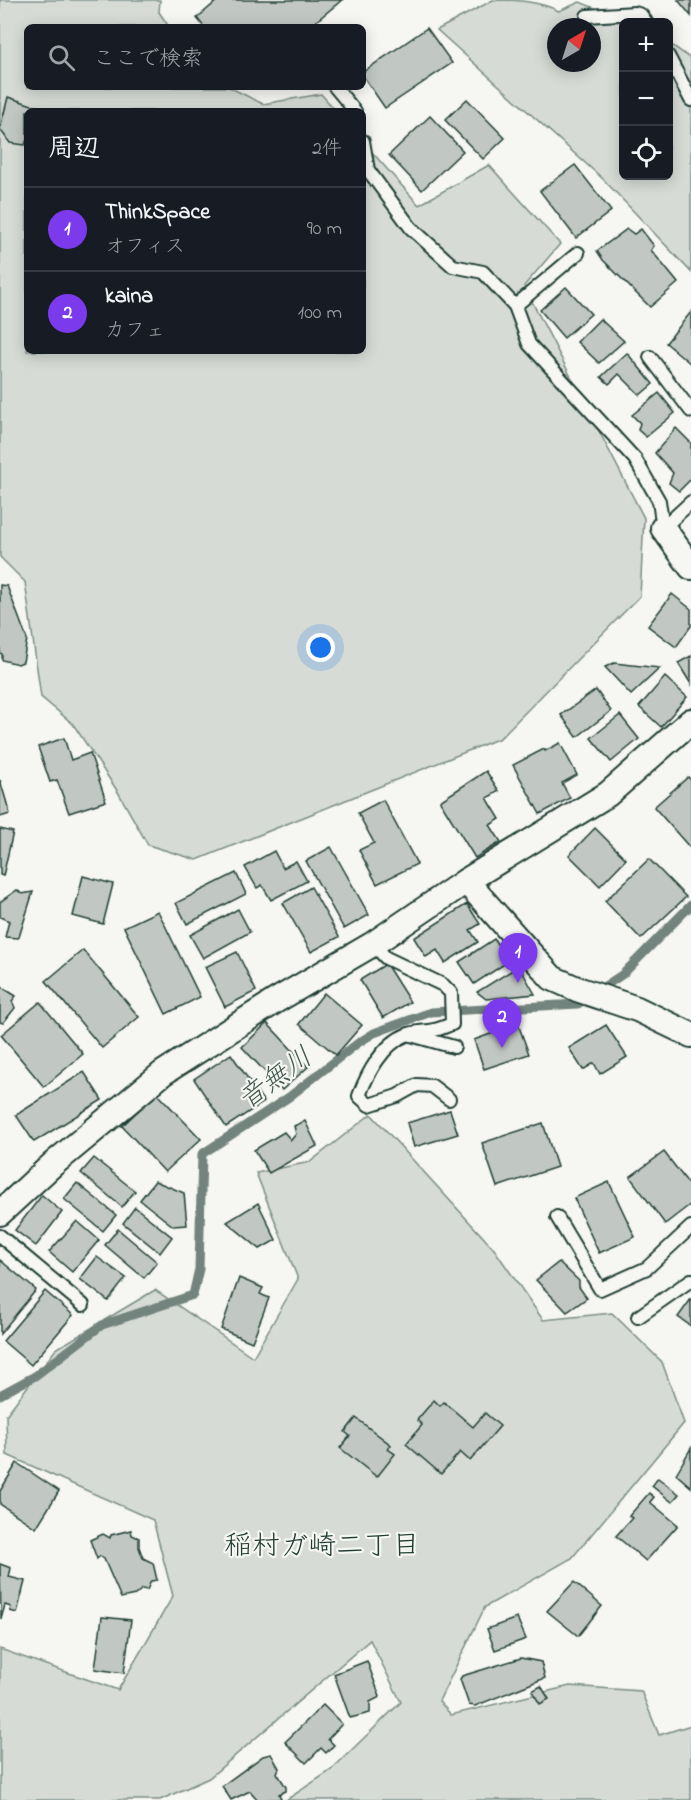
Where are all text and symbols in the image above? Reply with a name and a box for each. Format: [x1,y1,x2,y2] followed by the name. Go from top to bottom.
[547,18,601,72] north arrow
[619,18,673,180] map controls
[619,18,673,72] button: +
[24,24,366,90] search box
[45,41,78,74] icon: search
[93,44,203,76] text: ここで検索
[619,72,673,126] button: −
[619,126,673,180] button: locate
[48,131,100,169] text: 周辺
[312,135,342,164] text: 2件
[105,197,210,229] text: ThinkSpace
[64,215,71,244] text: 1
[307,215,342,244] text: 90 m
[105,233,185,262] text: オフィス
[105,281,153,313] text: kaina
[63,299,72,328] text: 2
[298,299,342,328] text: 100 m
[105,317,165,346] text: カフェ
[306,633,335,662] your location
[498,934,538,983] pin: 1
[482,998,522,1048] pin: 2
[230,1039,322,1121] water label: 音無川
[224,1527,420,1568] district label: 稲村ガ崎二丁目

